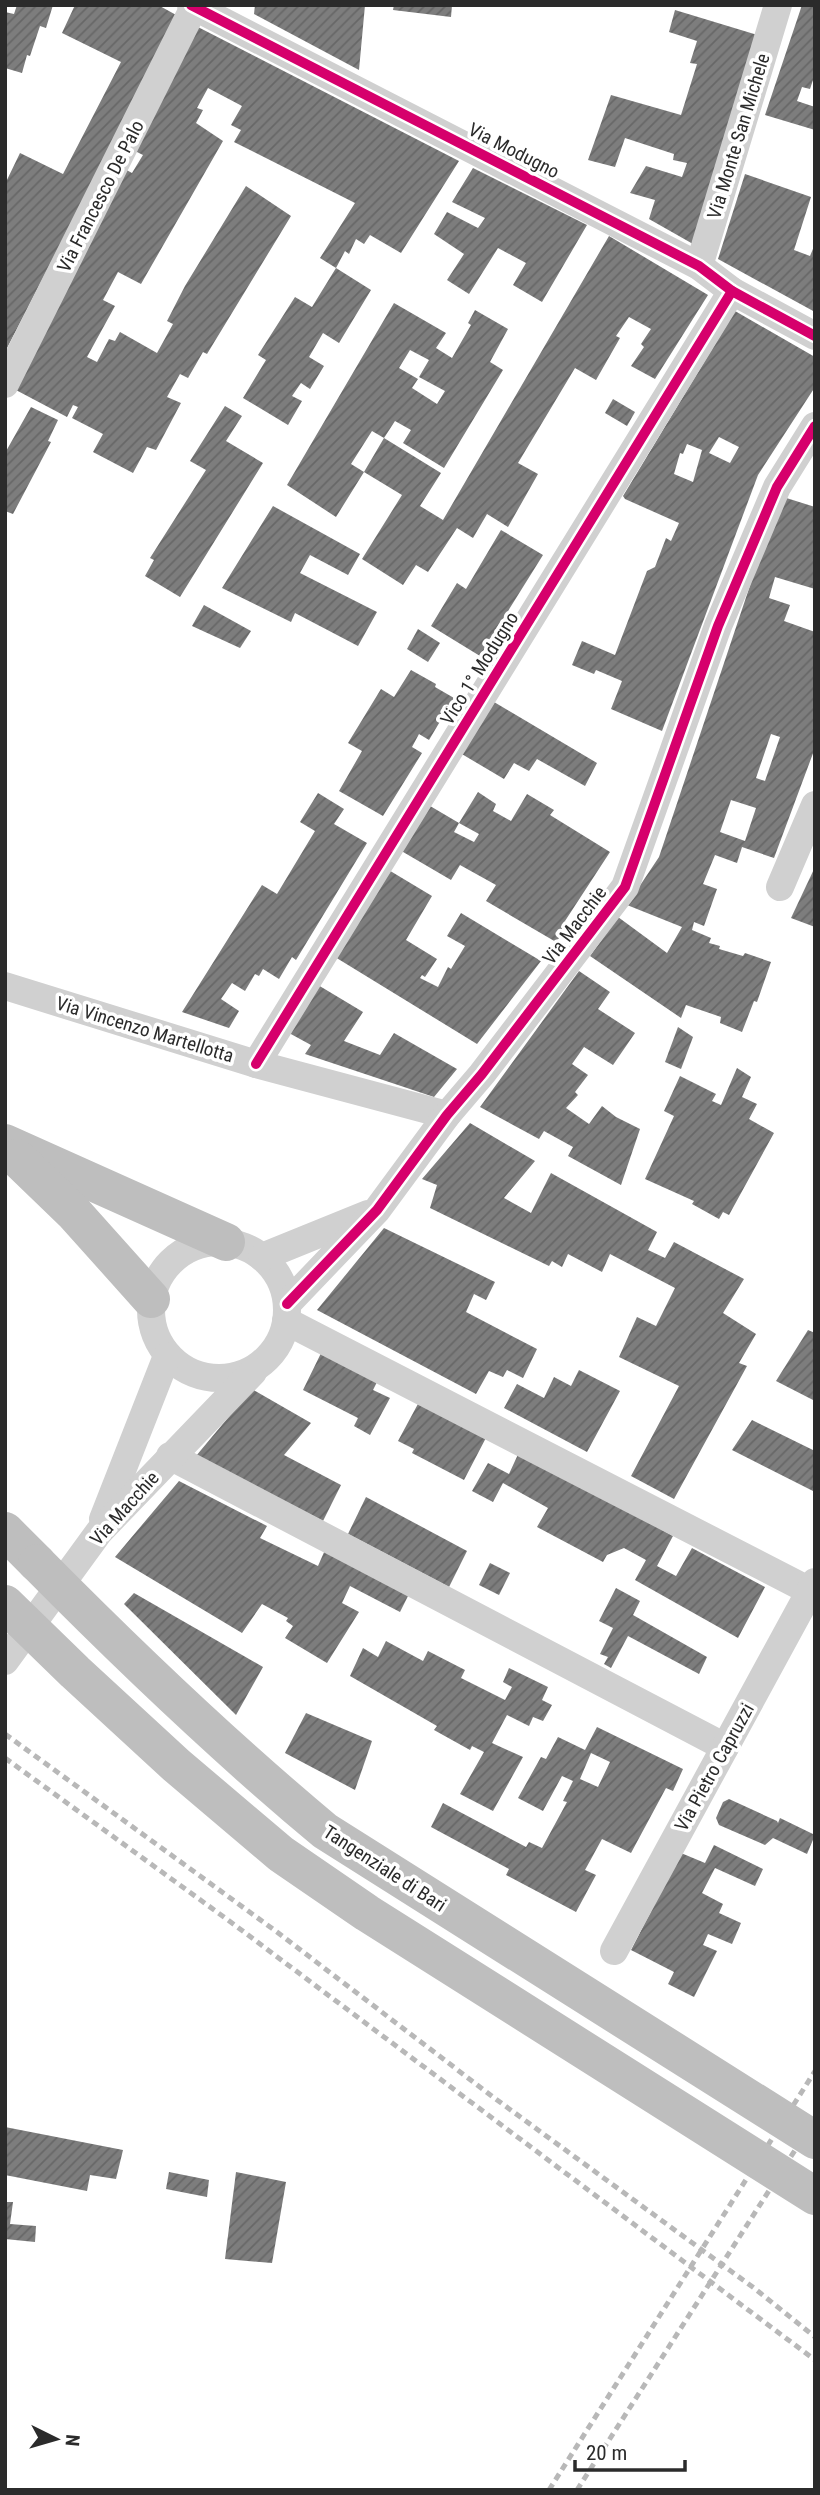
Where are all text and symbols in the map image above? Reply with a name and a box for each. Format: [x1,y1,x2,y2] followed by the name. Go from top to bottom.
[702,51,775,222] street label: Via Monte San Michele
[52,116,149,276] street label: Via Francesco De Palo
[464,118,563,183] street label: Via Modugno
[435,607,523,729] street label: Vico 1° Modugno
[538,882,611,969] street label: Via Macchie
[53,992,236,1067] street label: Via Vincenzo Martellotta
[85,1466,164,1550] street label: Via Macchie
[670,1699,759,1835] street label: Via Pietro Capruzzi
[319,1820,450,1917] street label: Tangenziale di Bari
[21,2404,91,2474] north arrow
[575,2428,685,2472] scale bar
[60,2434,84,2447] text: N
[586,2441,627,2465] text: 20 m

